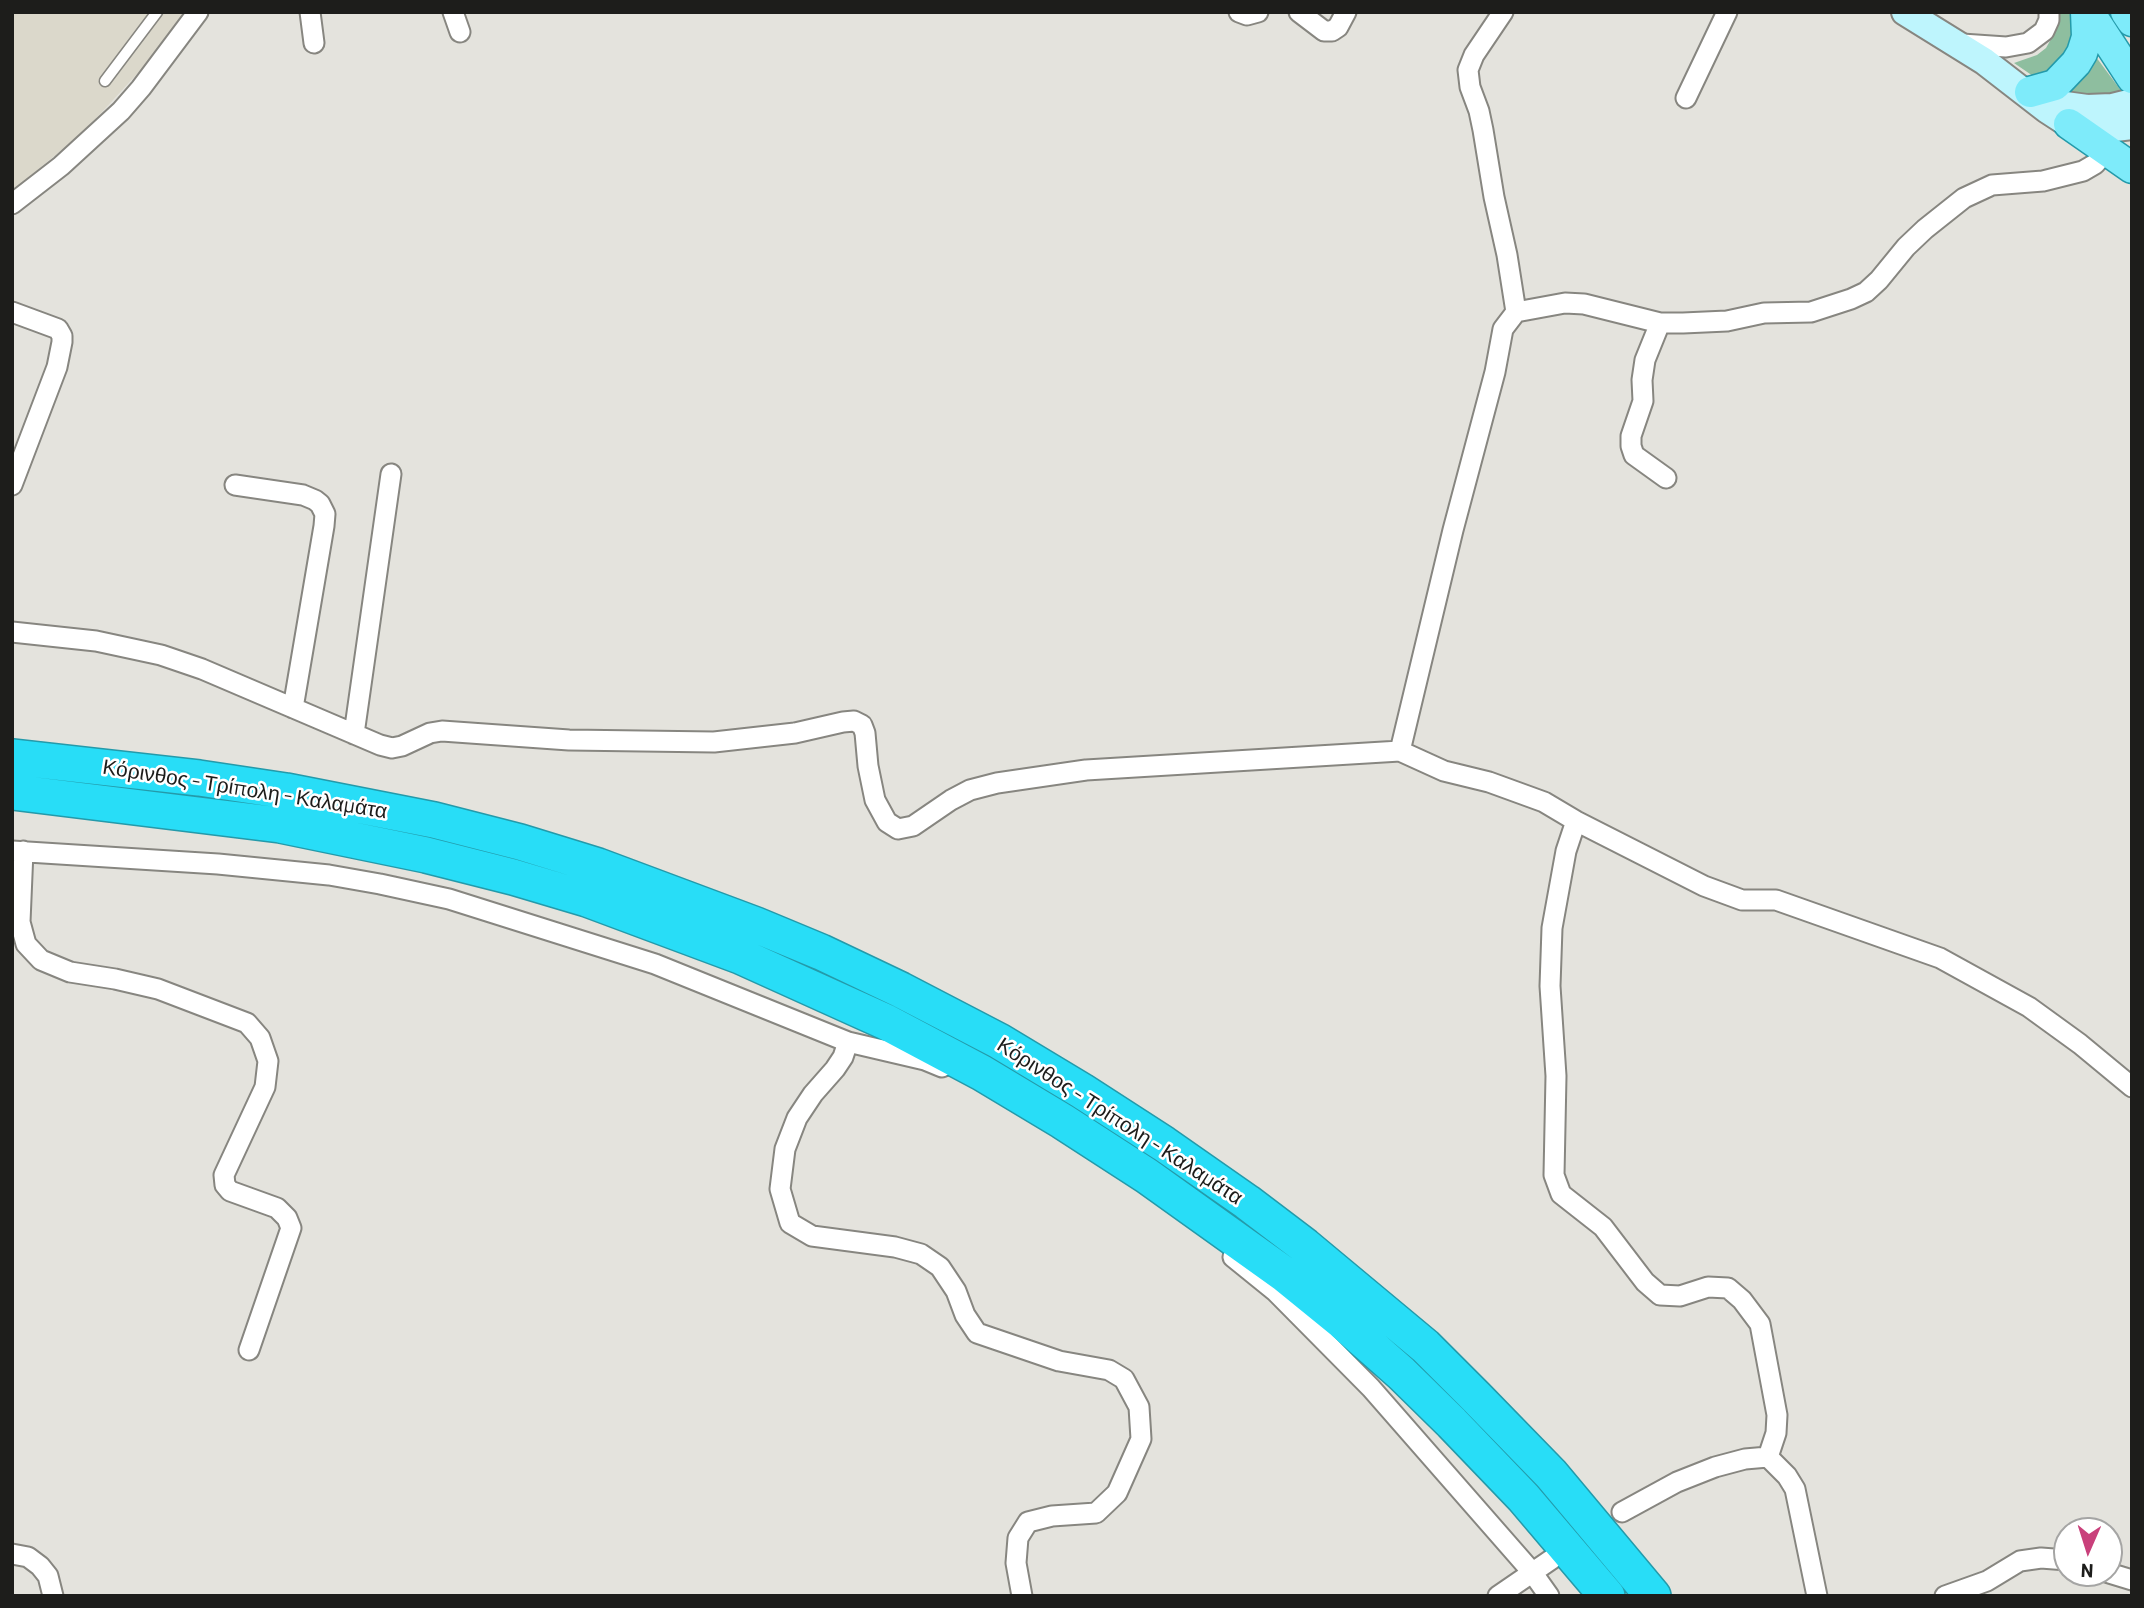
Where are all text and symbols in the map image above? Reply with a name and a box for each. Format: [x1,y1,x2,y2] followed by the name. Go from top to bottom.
[101,754,389,824] street label: Κόρινθος - Τρίπολη - Καλαμάτα
[992,1032,1248,1210] street label: Κόρινθος - Τρίπολη - Καλαμάτα
[2053,1517,2123,1587] north arrow
[2080,1560,2094,1583] text: N

